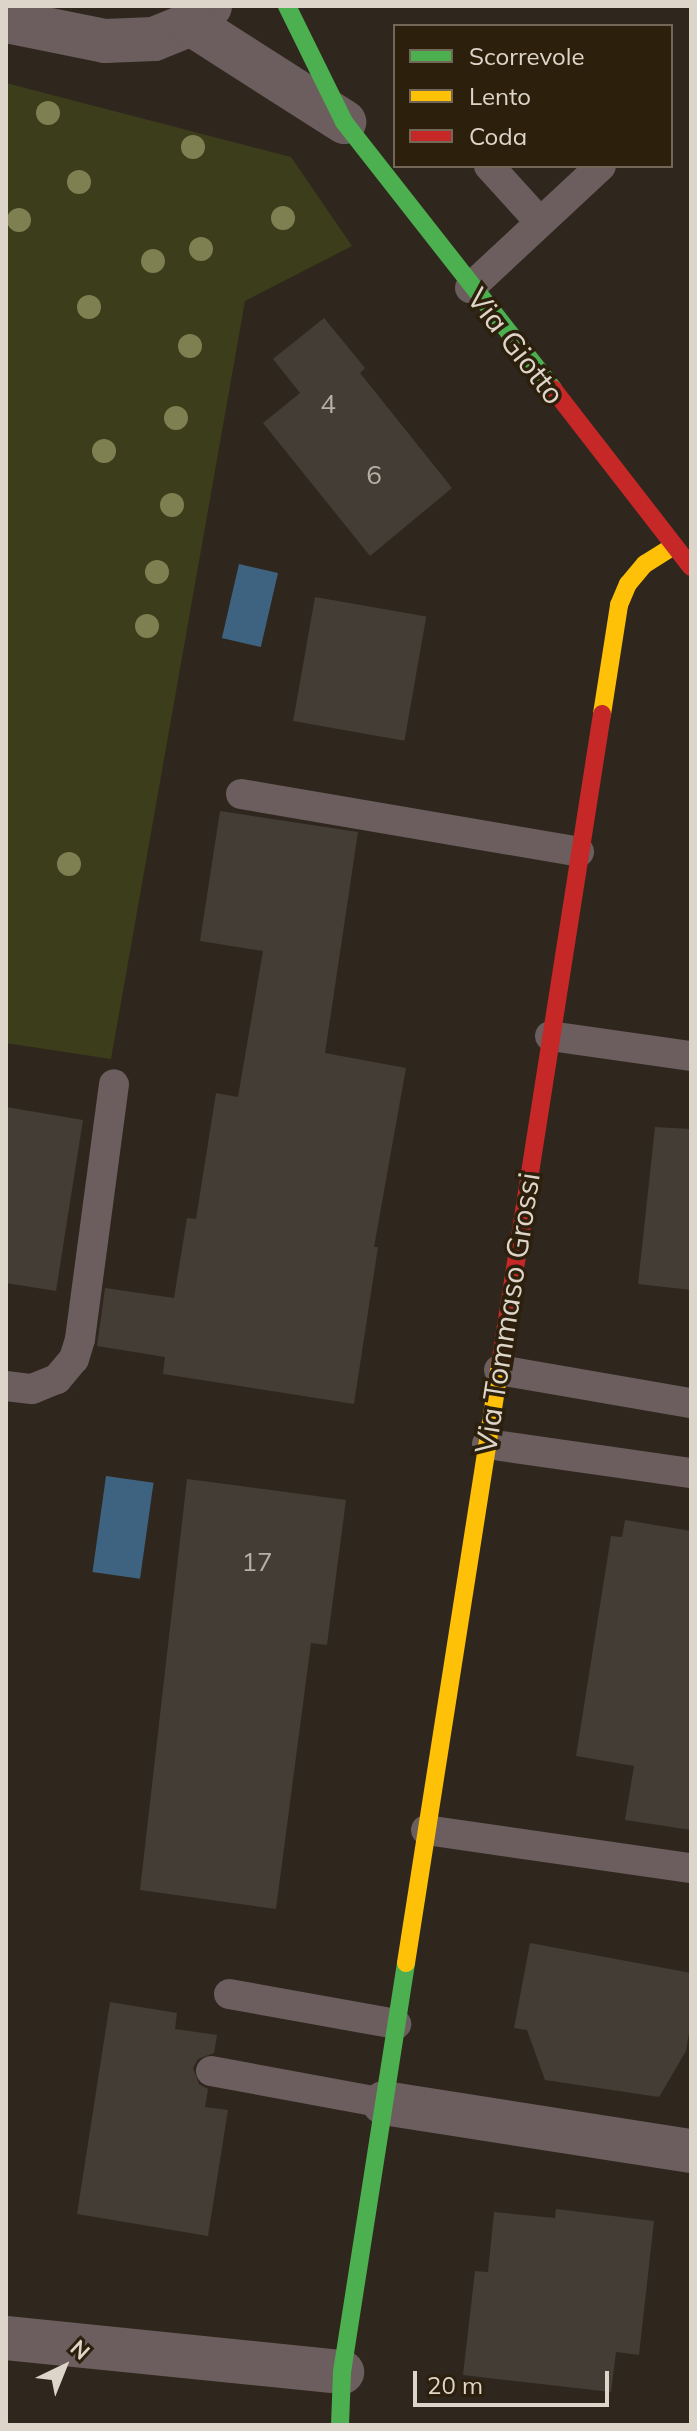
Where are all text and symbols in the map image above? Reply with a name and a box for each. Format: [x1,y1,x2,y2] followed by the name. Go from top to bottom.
[393,24,673,168] legend
[469,41,585,71] text: Scorrevole
[469,81,531,111] text: Lento
[469,121,527,151] text: Coda
[459,281,573,411] street label: Via Giotto
[320,388,336,420] house number: 4
[366,459,382,491] house number: 6
[467,1170,547,1456] street label: Via Tommaso Grossi
[241,1546,273,1578] house number: 17
[24,2327,104,2407] north arrow
[65,2334,96,2365] text: N
[417,2355,613,2405] scale bar
[427,2370,483,2400] text: 20 m

